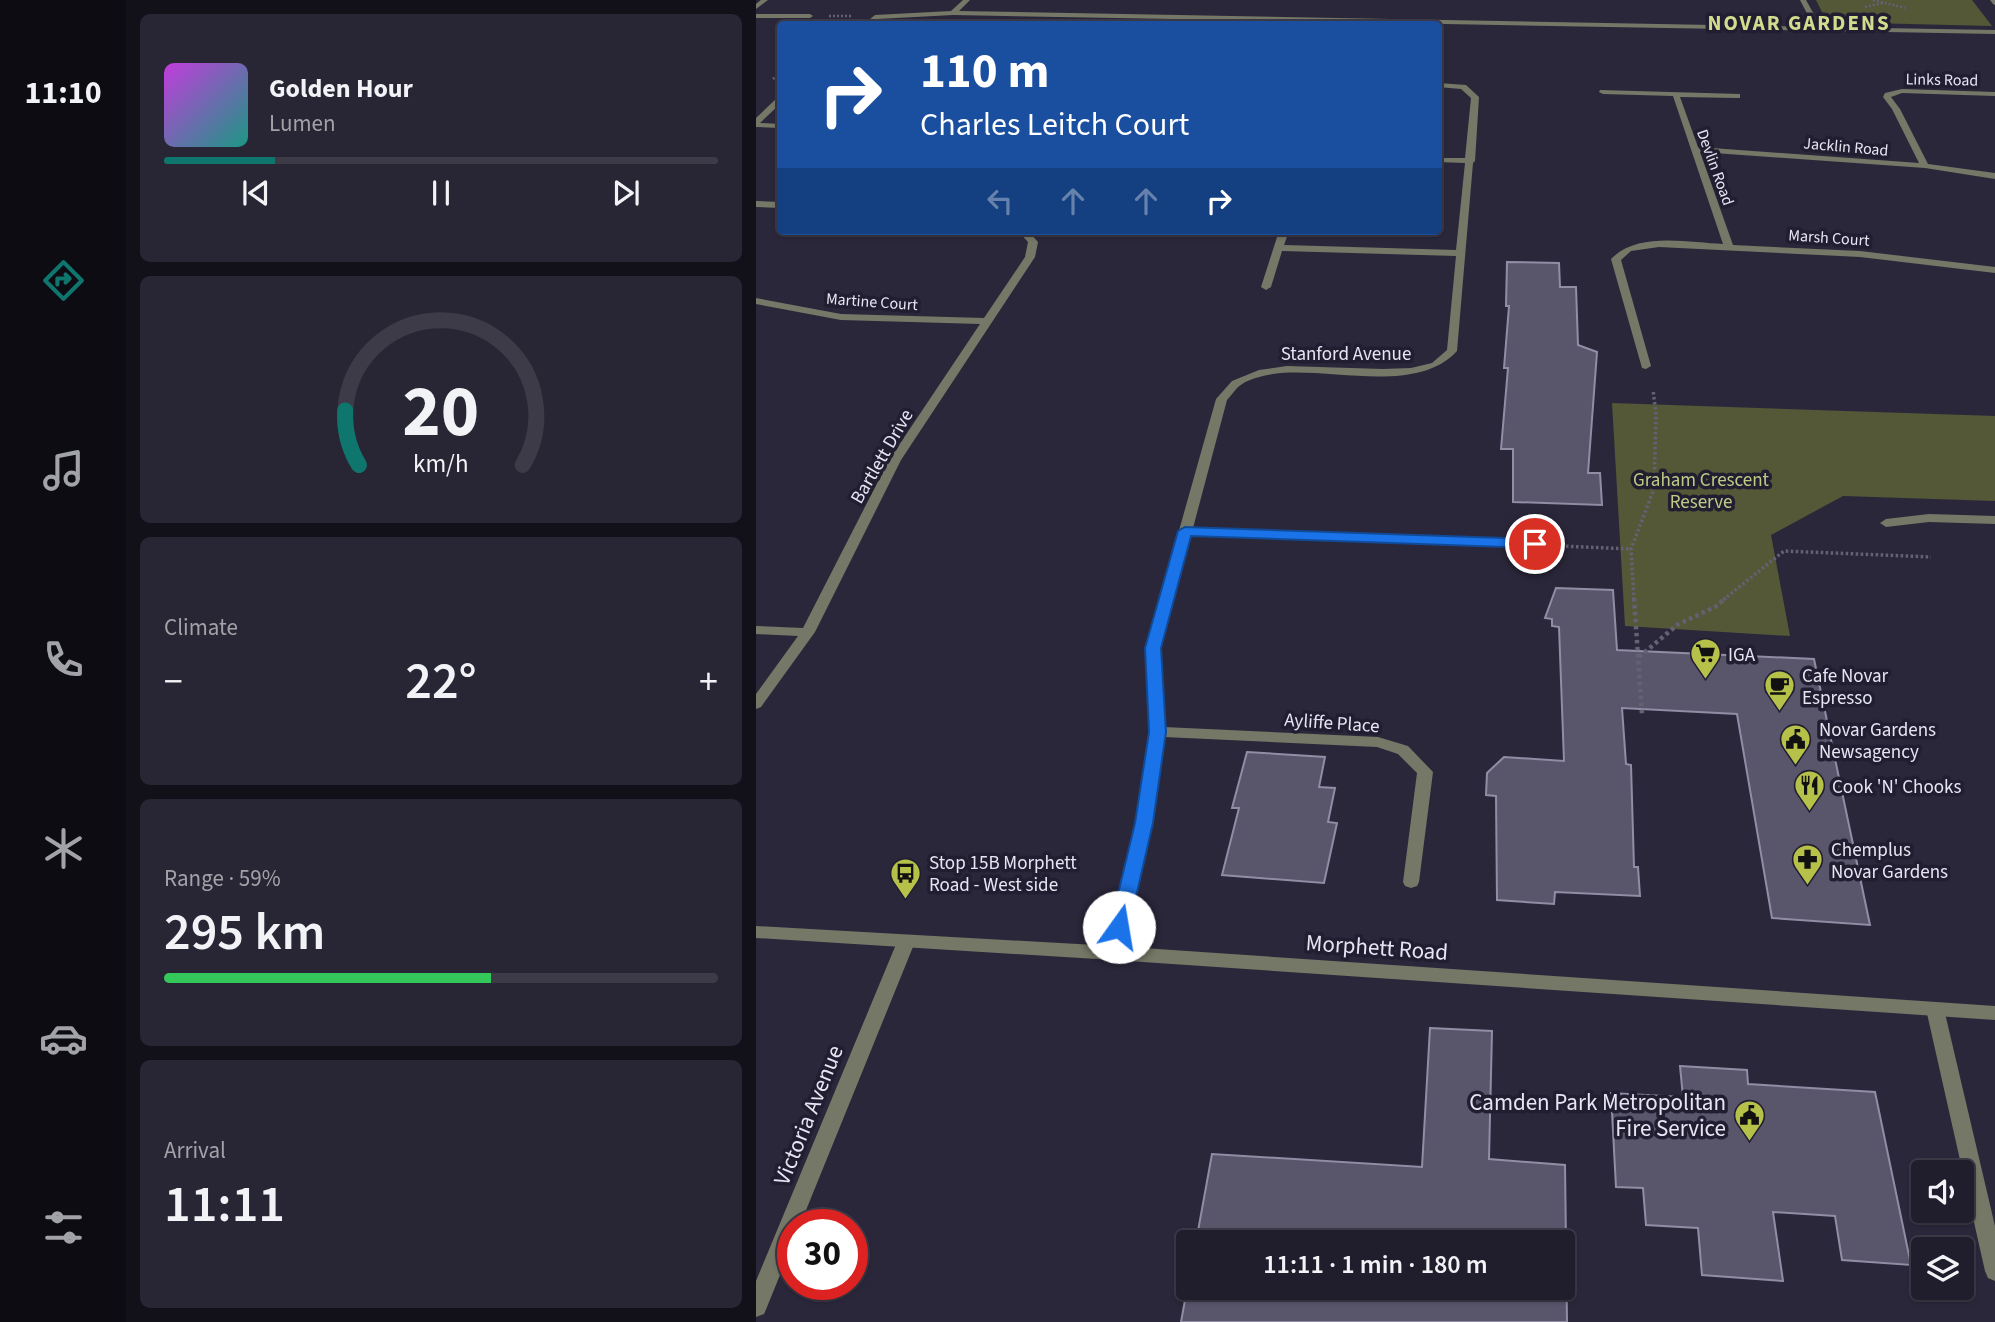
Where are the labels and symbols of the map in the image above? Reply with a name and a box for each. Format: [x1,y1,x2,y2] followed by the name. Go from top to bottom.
[1707,8,1891,38] district label: NOVAR GARDENS
[1905,68,1978,92] street label: Links Road
[1691,126,1739,209] street label: Devlin Road
[1802,132,1889,162] street label: Jacklin Road
[1788,224,1871,252] street label: Marsh Court
[825,288,919,316] street label: Martine Court
[1281,341,1411,368] street label: Stanford Avenue
[844,404,920,509] street label: Bartlett Drive
[1633,467,1770,516] park label: Graham Crescent Reserve
[1505,514,1565,574] pin
[1688,637,1722,681] supermarket icon: IGA
[1728,642,1756,669] place label: IGA
[1802,663,1889,712] place label: Cafe Novar Espresso
[1762,669,1796,713] cafe icon: Cafe Novar Espresso
[1283,707,1380,740] street label: Ayliffe Place
[1819,717,1936,766] place label: Novar Gardens Newsagency
[1779,723,1813,767] public building icon: Novar Gardens Newsagency
[1792,769,1826,813] restaurant icon: Cook 'N' Chooks
[1832,774,1961,801] place label: Cook 'N' Chooks
[1831,837,1948,886] place label: Chemplus Novar Gardens
[1791,843,1825,887] pharmacy icon: Chemplus Novar Gardens
[929,850,1077,899] place label: Stop 15B Morphett Road - West side
[889,856,923,900] bus stop icon: Stop 15B Morphett Road - West side
[1082,890,1156,964] position arrow
[1305,926,1449,969] street label: Morphett Road
[765,1040,852,1190] street label: Victoria Avenue
[1469,1086,1726,1145] place label: Camden Park Metropolitan Fire Service
[1732,1098,1766,1142] public building icon: Camden Park Metropolitan Fire Service
[777,1209,868,1300] speed limit sign: 30

